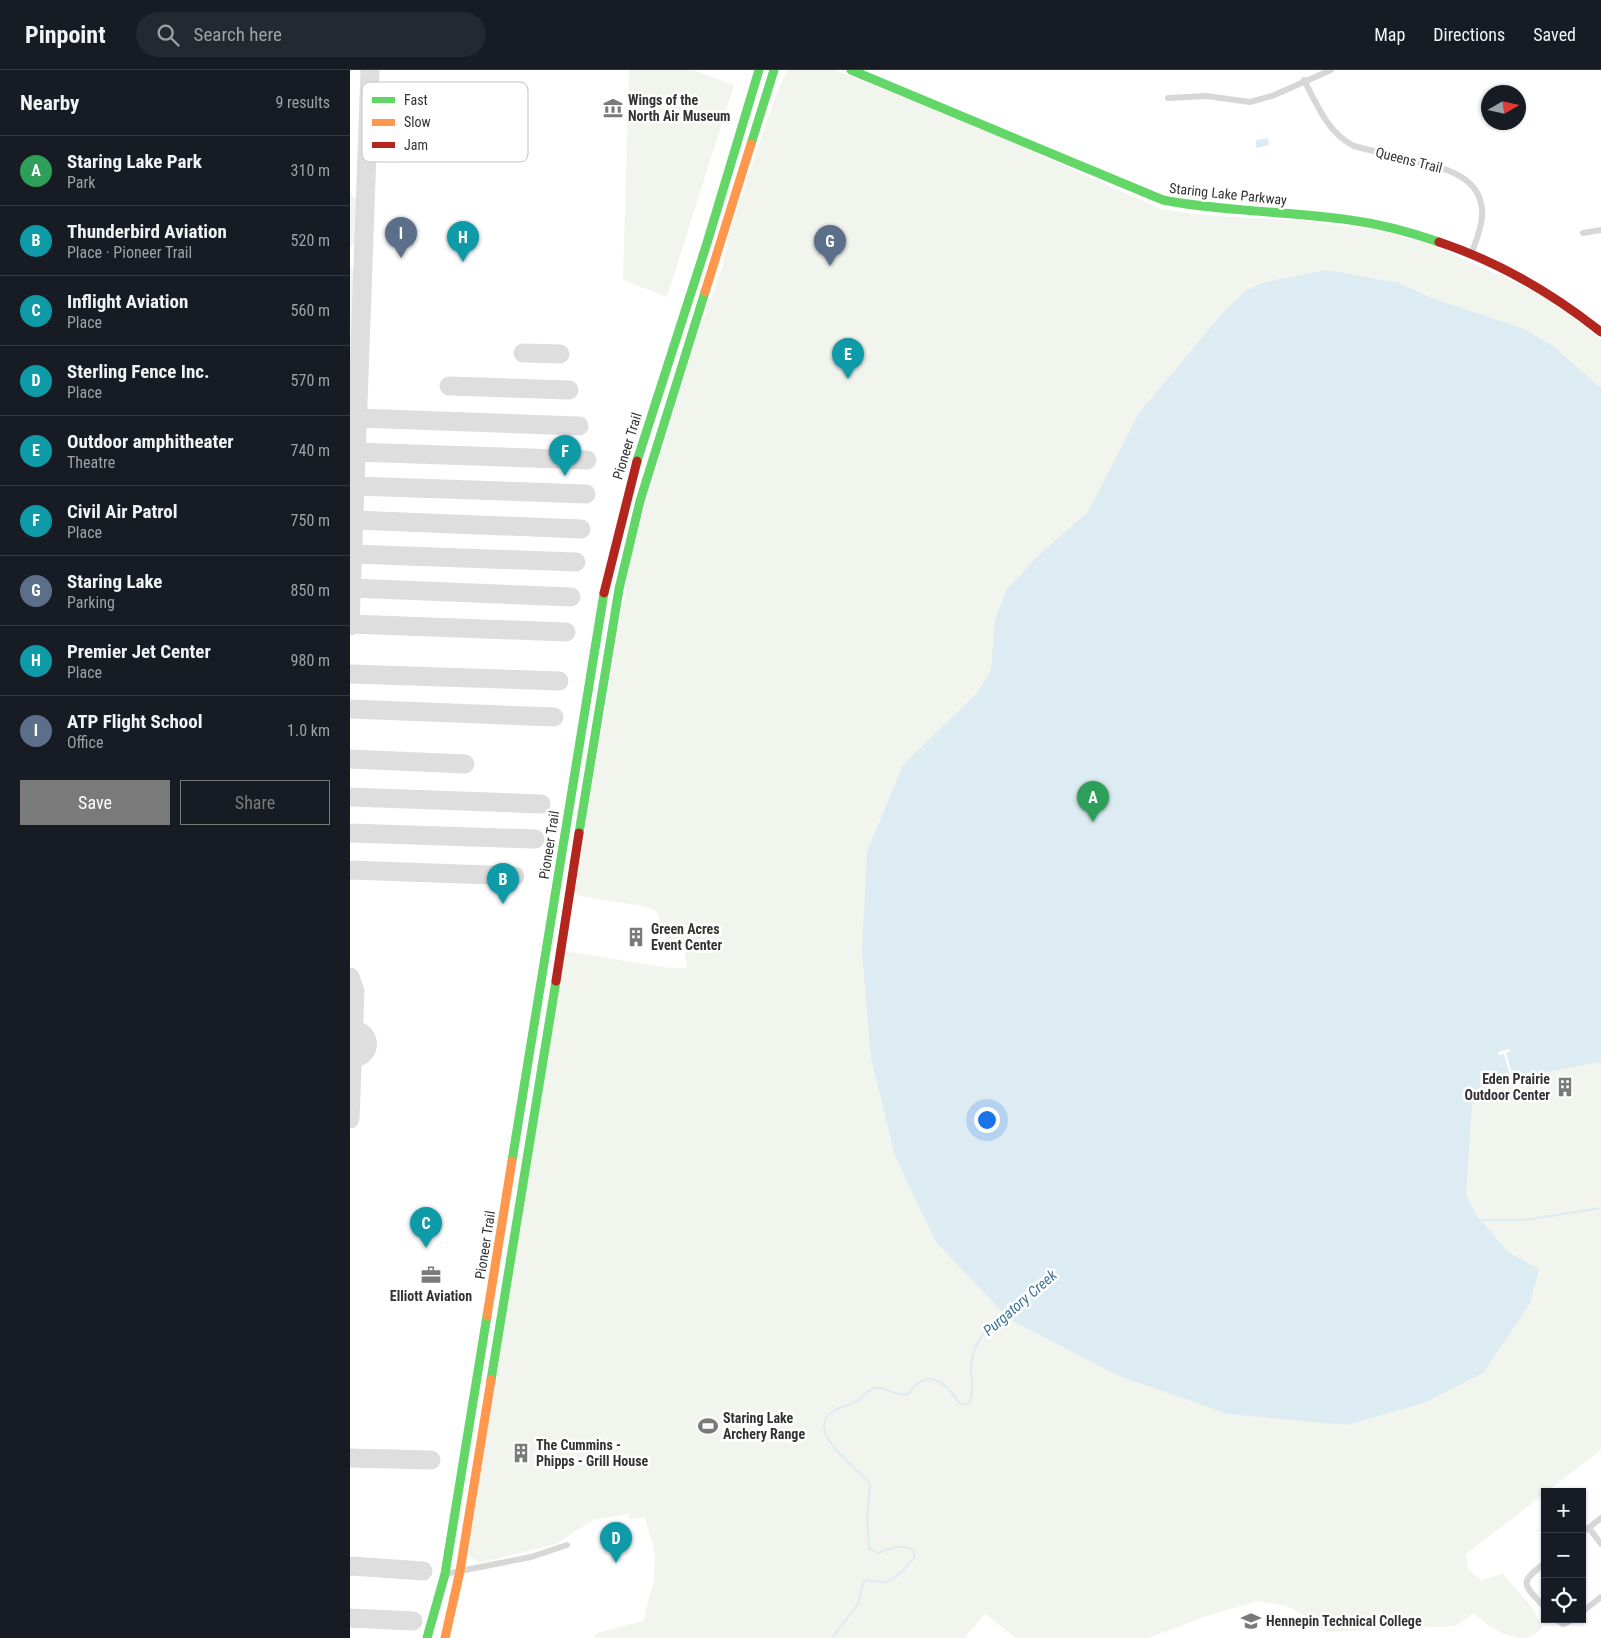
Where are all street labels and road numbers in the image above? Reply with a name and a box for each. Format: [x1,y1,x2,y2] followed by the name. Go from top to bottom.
[1374,144,1444,176] street label: Queens Trail
[1168,180,1288,208] street label: Staring Lake Parkway
[609,411,645,481] street label: Pioneer Trail
[536,810,562,880] street label: Pioneer Trail
[472,1210,498,1280] street label: Pioneer Trail

